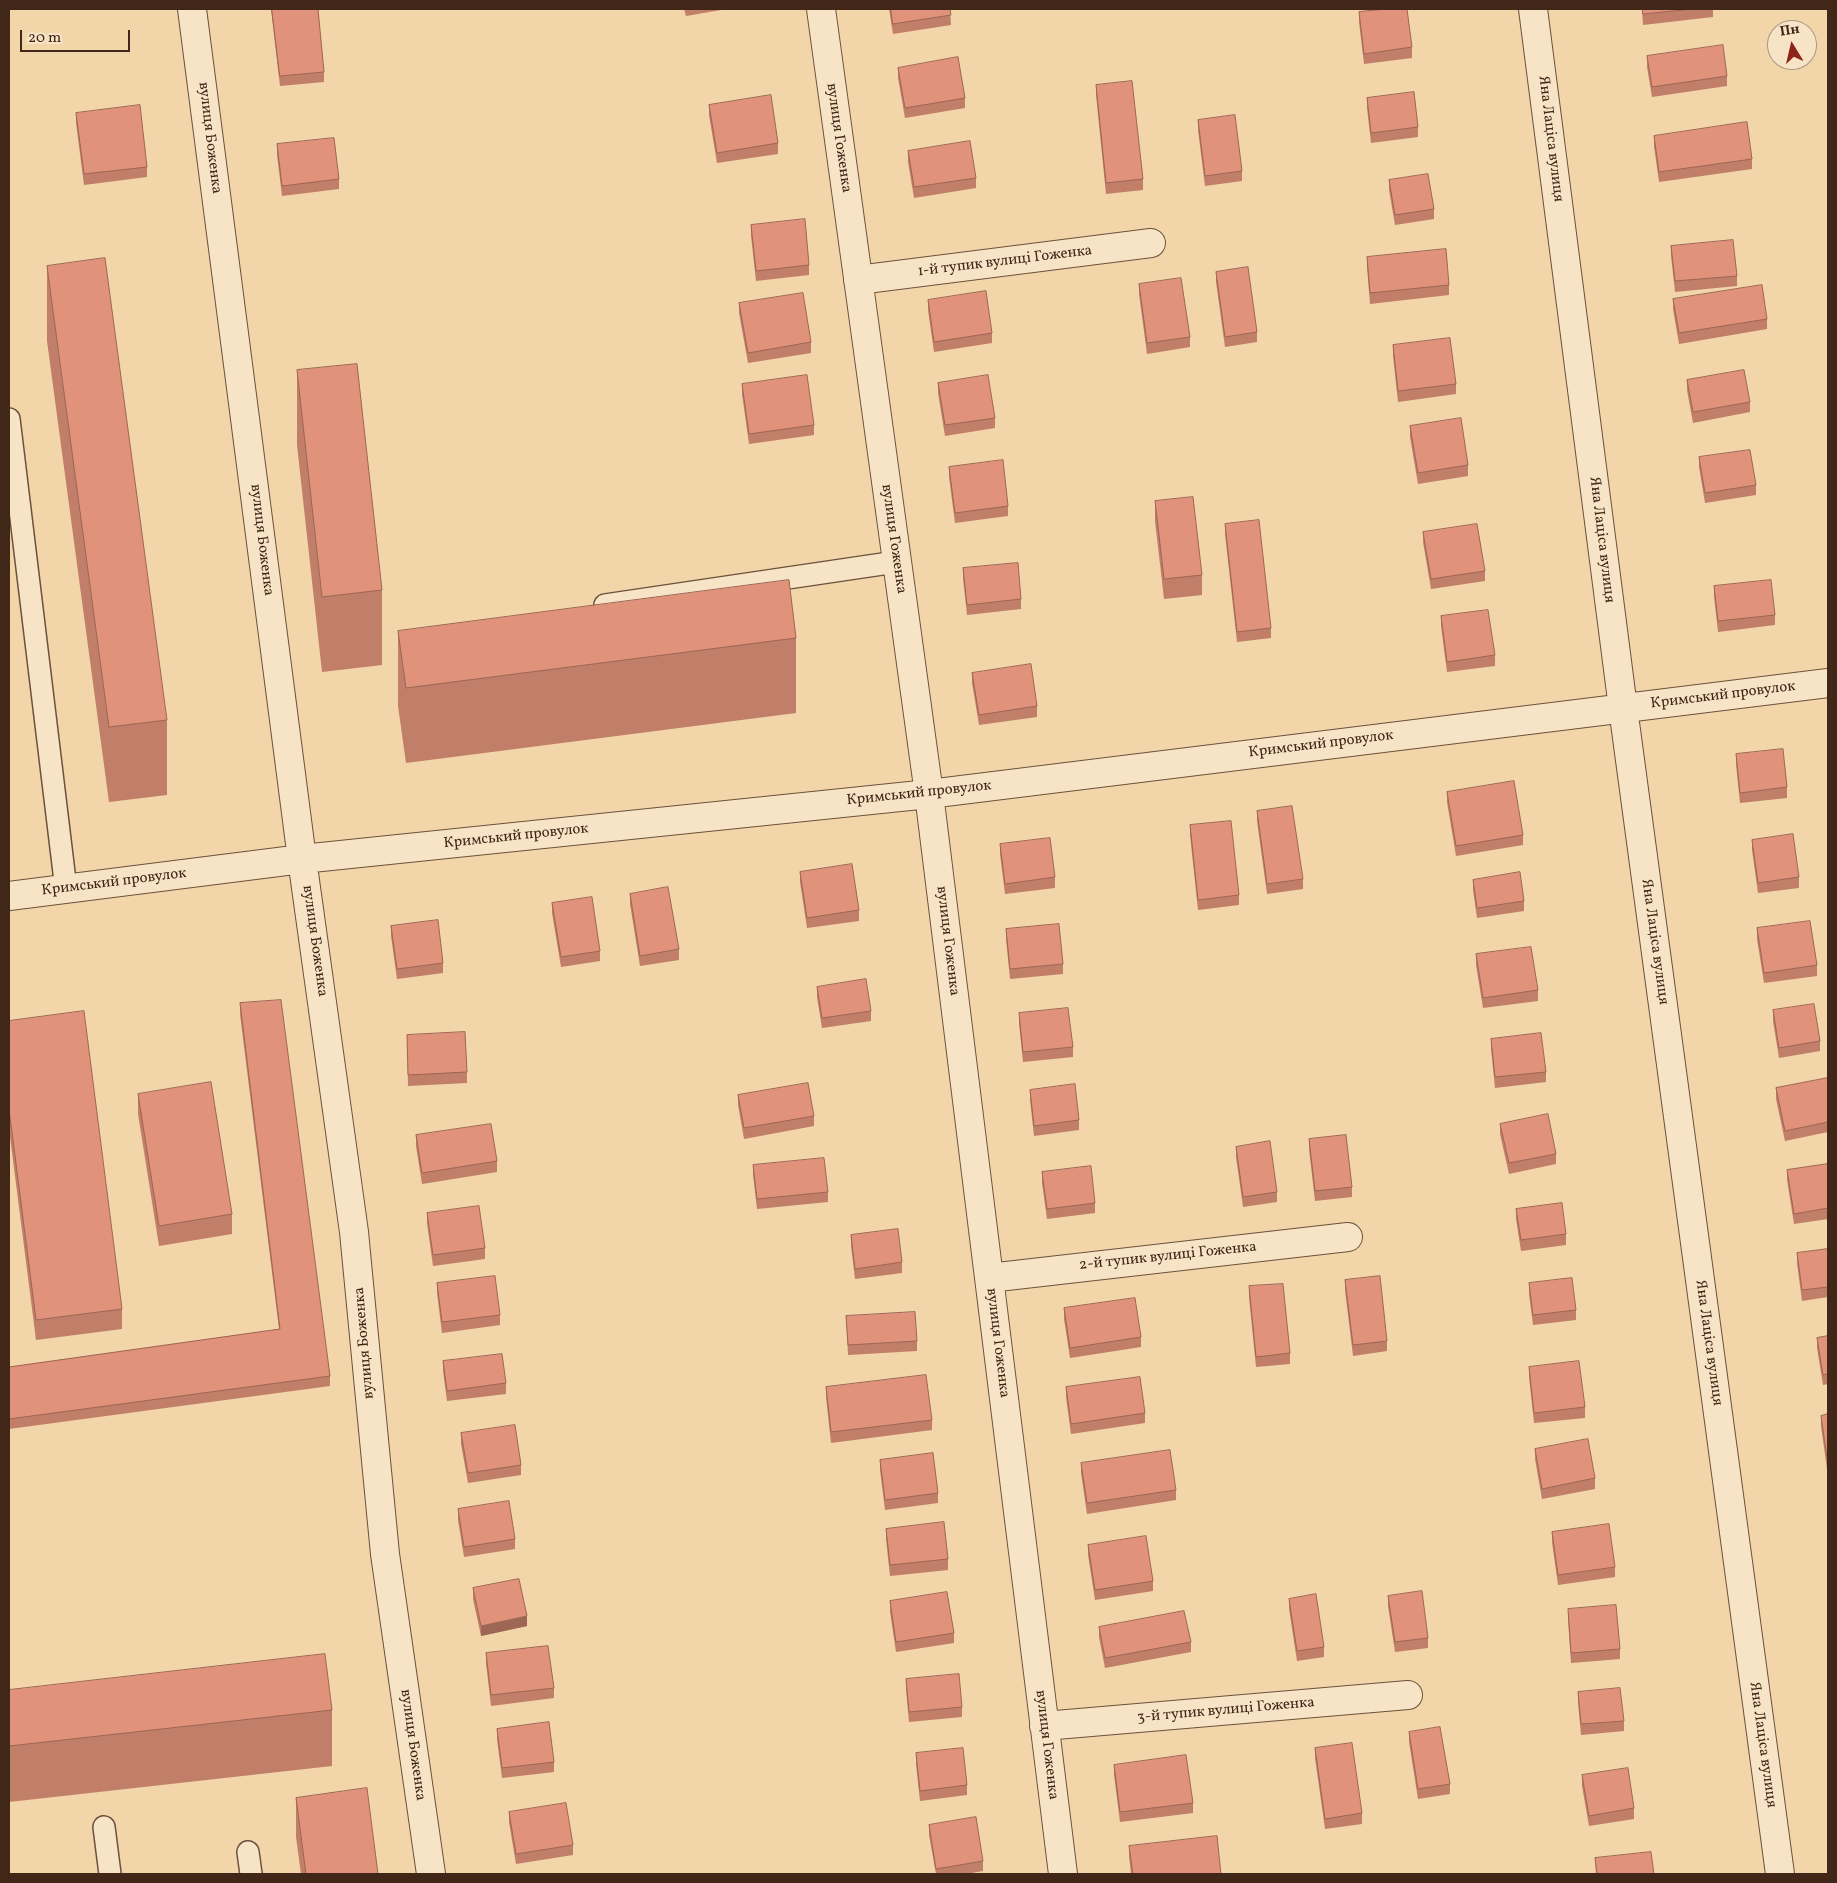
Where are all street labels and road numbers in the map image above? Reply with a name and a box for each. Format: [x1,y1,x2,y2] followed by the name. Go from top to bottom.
[1533,75,1567,203] street label: Яна Лаціса вулиця
[193,81,225,195] street label: вулиця Боженка
[821,82,855,194] street label: вулиця Гоженка
[917,242,1093,282] street label: 1-й тупик вулиці Гоженка
[1584,476,1618,604] street label: Яна Лаціса вулиця
[245,483,277,597] street label: вулиця Боженка
[876,483,910,595] street label: вулиця Гоженка
[1650,678,1796,714] street label: Кримський провулок
[1248,727,1394,763] street label: Кримський провулок
[846,777,992,811] street label: Кримський провулок
[443,820,589,854] street label: Кримський провулок
[41,865,187,901] street label: Кримський провулок
[1636,878,1672,1006] street label: Яна Лаціса вулиця
[297,884,331,998] street label: вулиця Боженка
[931,885,963,997] street label: вулиця Гоженка
[1078,1239,1258,1275] street label: 2-й тупик вулиці Гоженка
[1690,1279,1726,1407] street label: Яна Лаціса вулиця
[351,1286,379,1400] street label: вулиця Боженка
[981,1287,1013,1399] street label: вулиця Гоженка
[1744,1681,1780,1809] street label: Яна Лаціса вулиця
[395,1688,429,1802] street label: вулиця Боженка
[1030,1689,1062,1801] street label: вулиця Гоженка
[1137,1694,1315,1728] street label: 3-й тупик вулиці Гоженка

